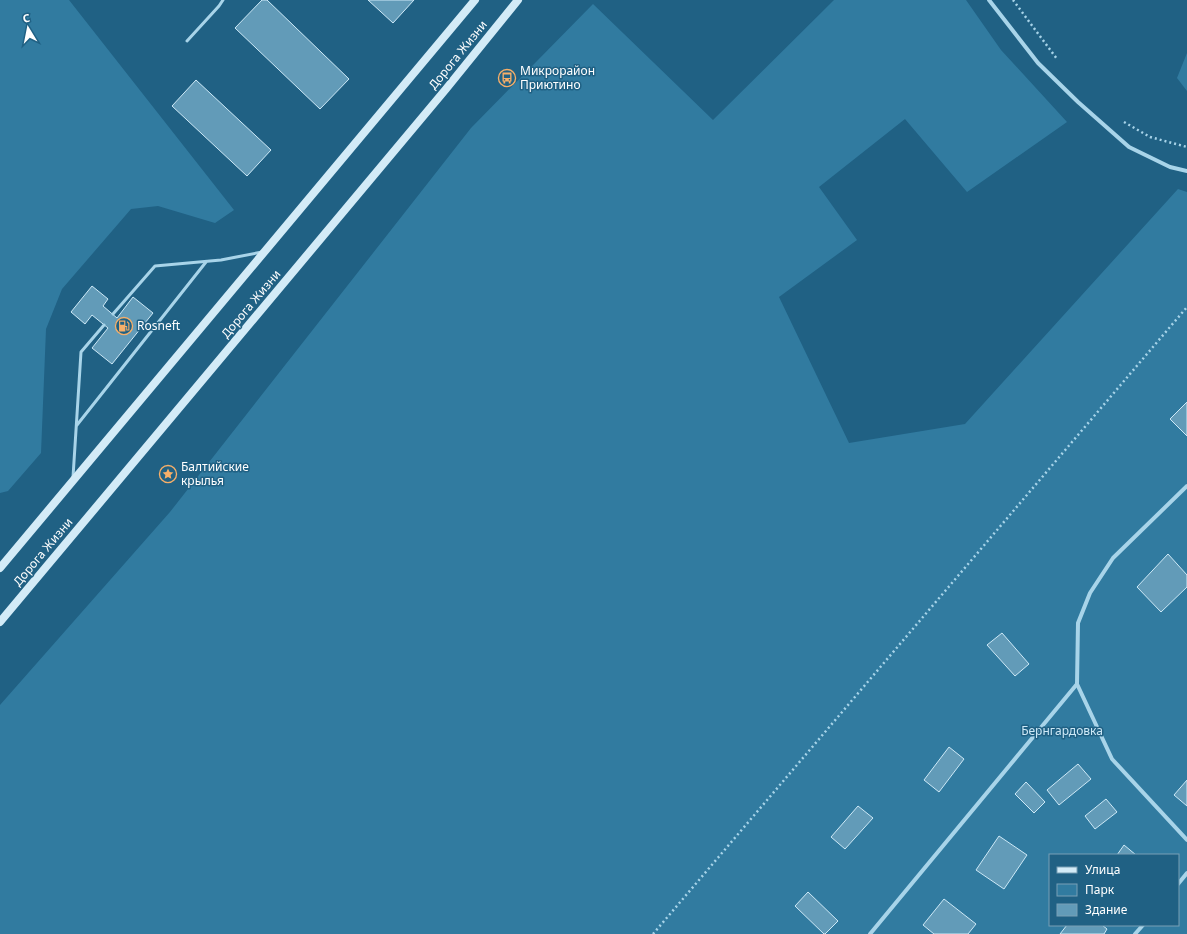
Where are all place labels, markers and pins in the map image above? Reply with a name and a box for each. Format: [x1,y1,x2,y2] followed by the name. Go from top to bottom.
[520,62,595,93] place label: Микрорайон Приютино
[497,68,517,88] bus stop icon: Микрорайон Приютино
[114,316,134,336] fuel station icon: Rosneft
[137,317,181,334] place label: Rosneft
[181,458,249,489] place label: Балтийские крылья
[158,464,178,484] place icon: Балтийские крылья

